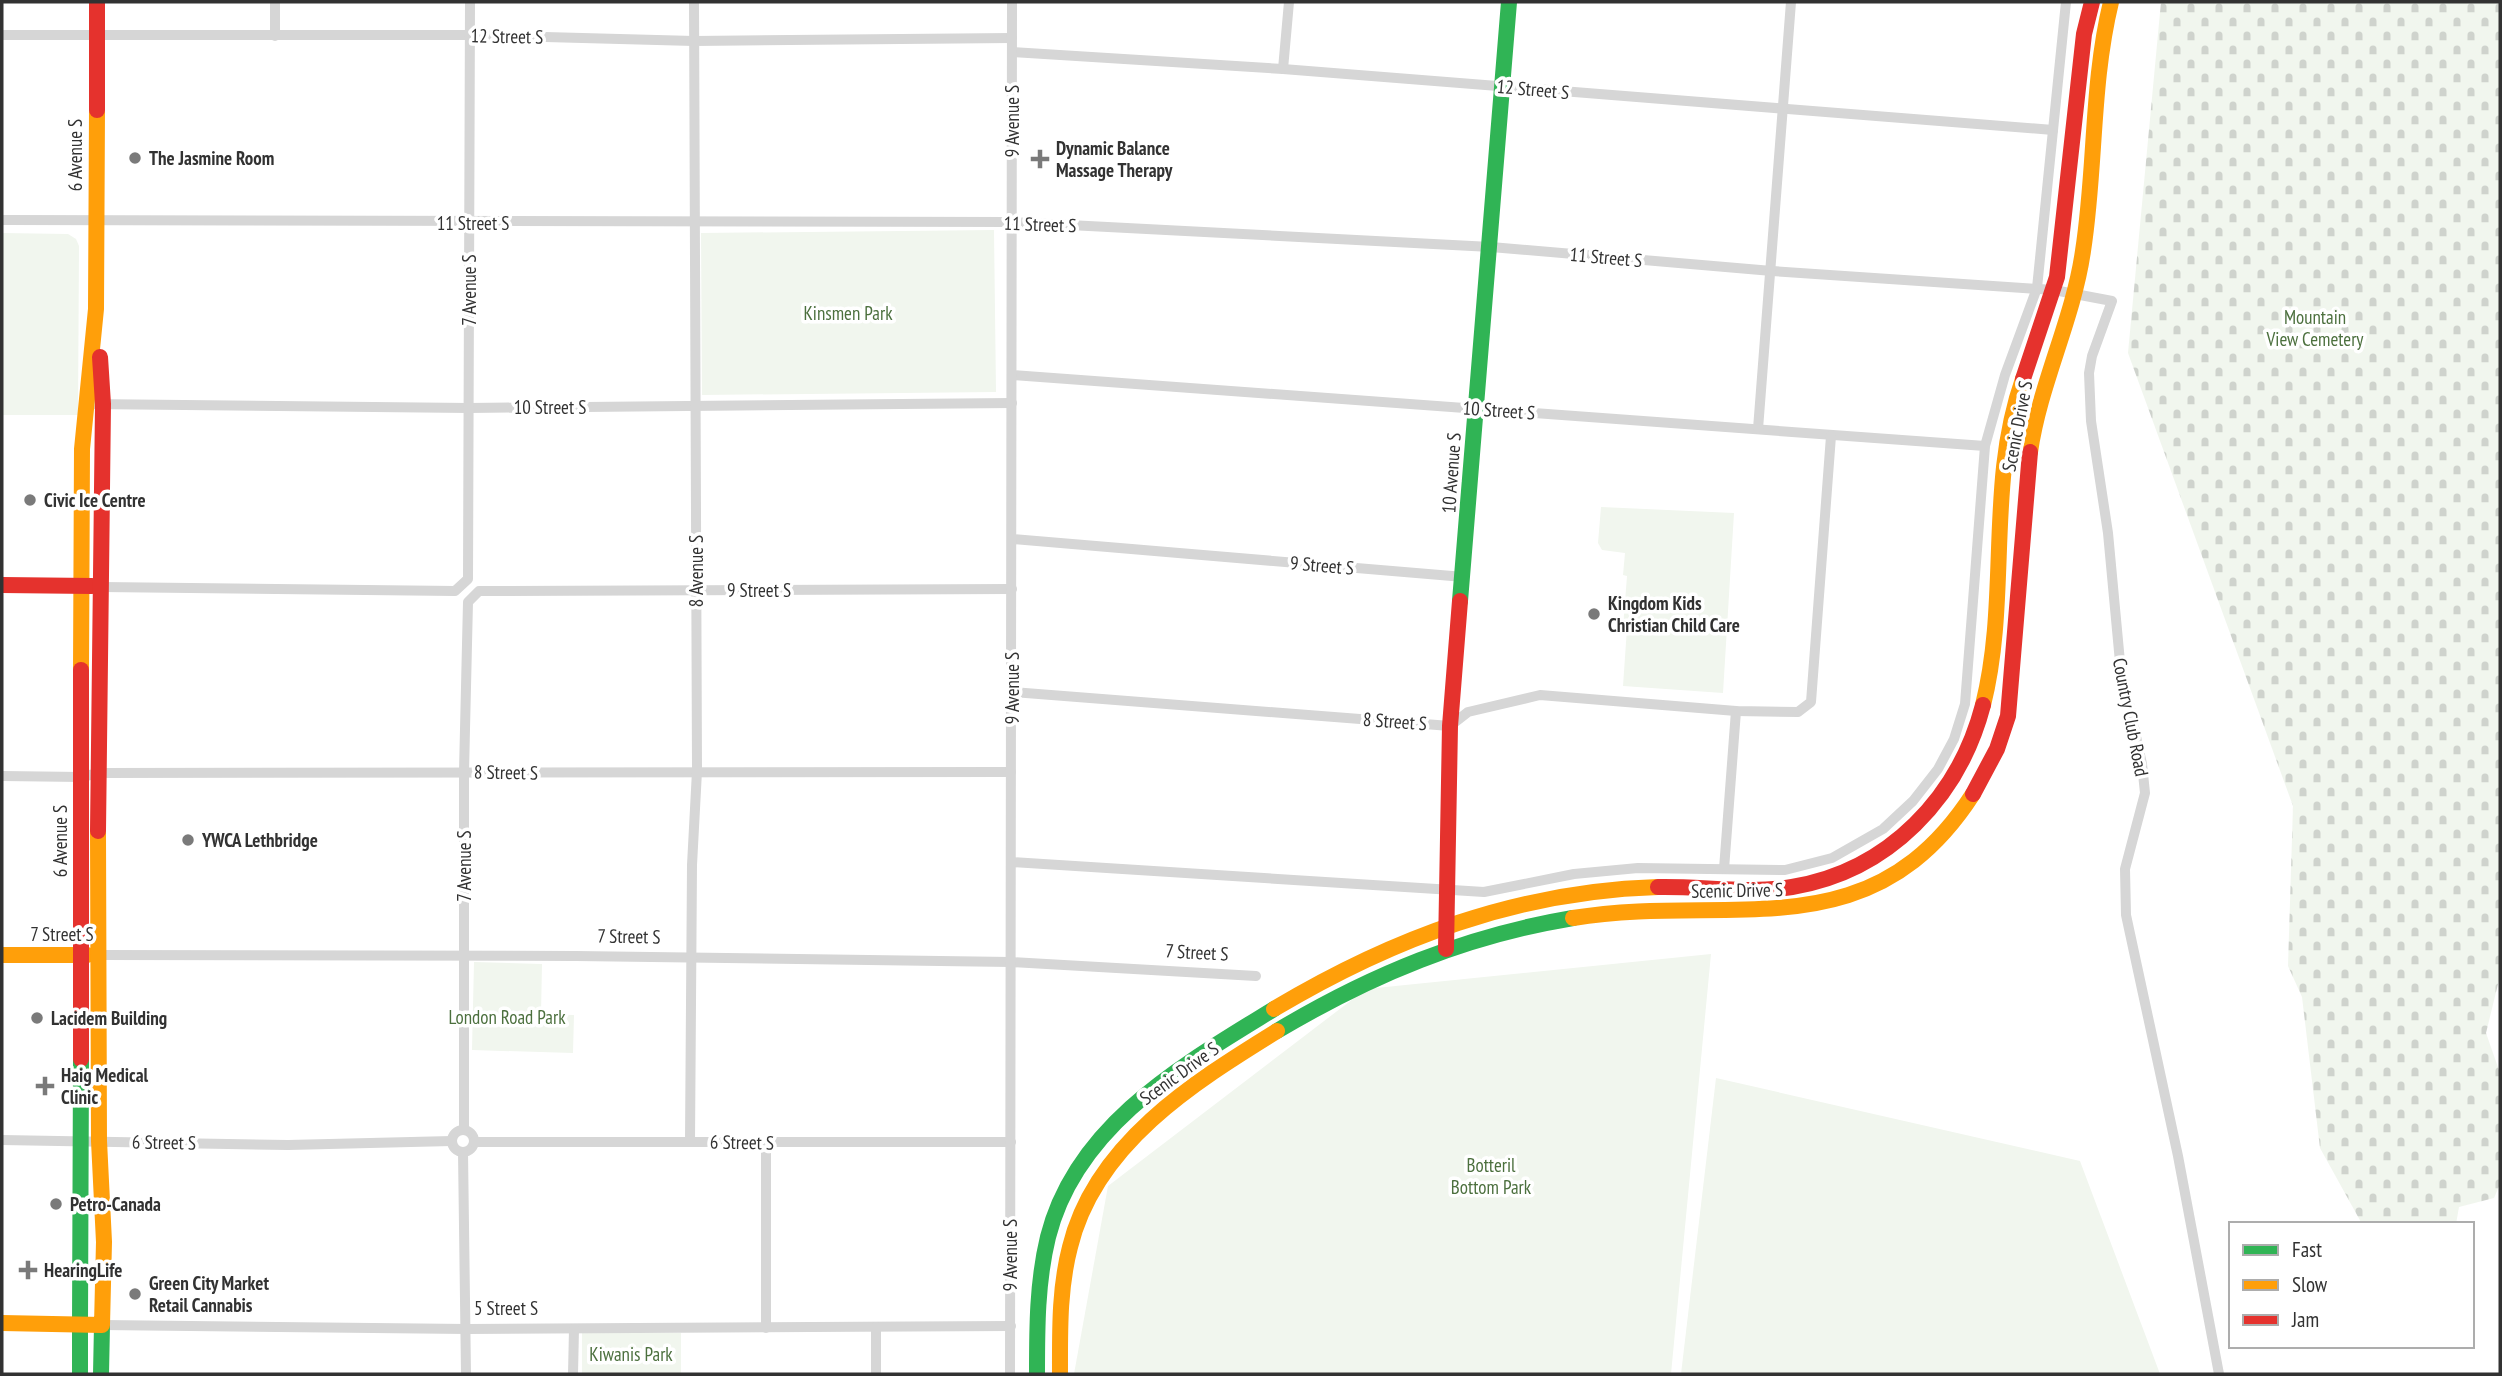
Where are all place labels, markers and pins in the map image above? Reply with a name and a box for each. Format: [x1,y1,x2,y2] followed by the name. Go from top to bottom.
[1056,136,1173,182] place label: Dynamic Balance Massage Therapy
[149,146,274,170] place label: The Jasmine Room
[1030,149,1050,169] marker: Dynamic Balance Massage Therapy
[127,150,143,166] marker: The Jasmine Room
[44,488,146,512] place label: Civic Ice Centre
[22,492,38,508] marker: Civic Ice Centre
[1608,591,1740,637] place label: Kingdom Kids Christian Child Care
[1586,606,1602,622] marker: Kingdom Kids Christian Child Care
[201,828,318,852] place label: YWCA Lethbridge
[180,832,196,848] marker: YWCA Lethbridge
[51,1006,167,1030] place label: Lacidem Building
[29,1010,45,1026] marker: Lacidem Building
[61,1063,149,1109] place label: Haig Medical Clinic
[35,1076,55,1096] marker: Haig Medical Clinic
[70,1192,161,1216] place label: Petro-Canada
[48,1196,64,1212] marker: Petro-Canada
[44,1258,122,1282] place label: HearingLife
[18,1260,38,1280] marker: HearingLife
[149,1271,269,1317] place label: Green City Market Retail Cannabis
[127,1286,143,1302] marker: Green City Market Retail Cannabis

